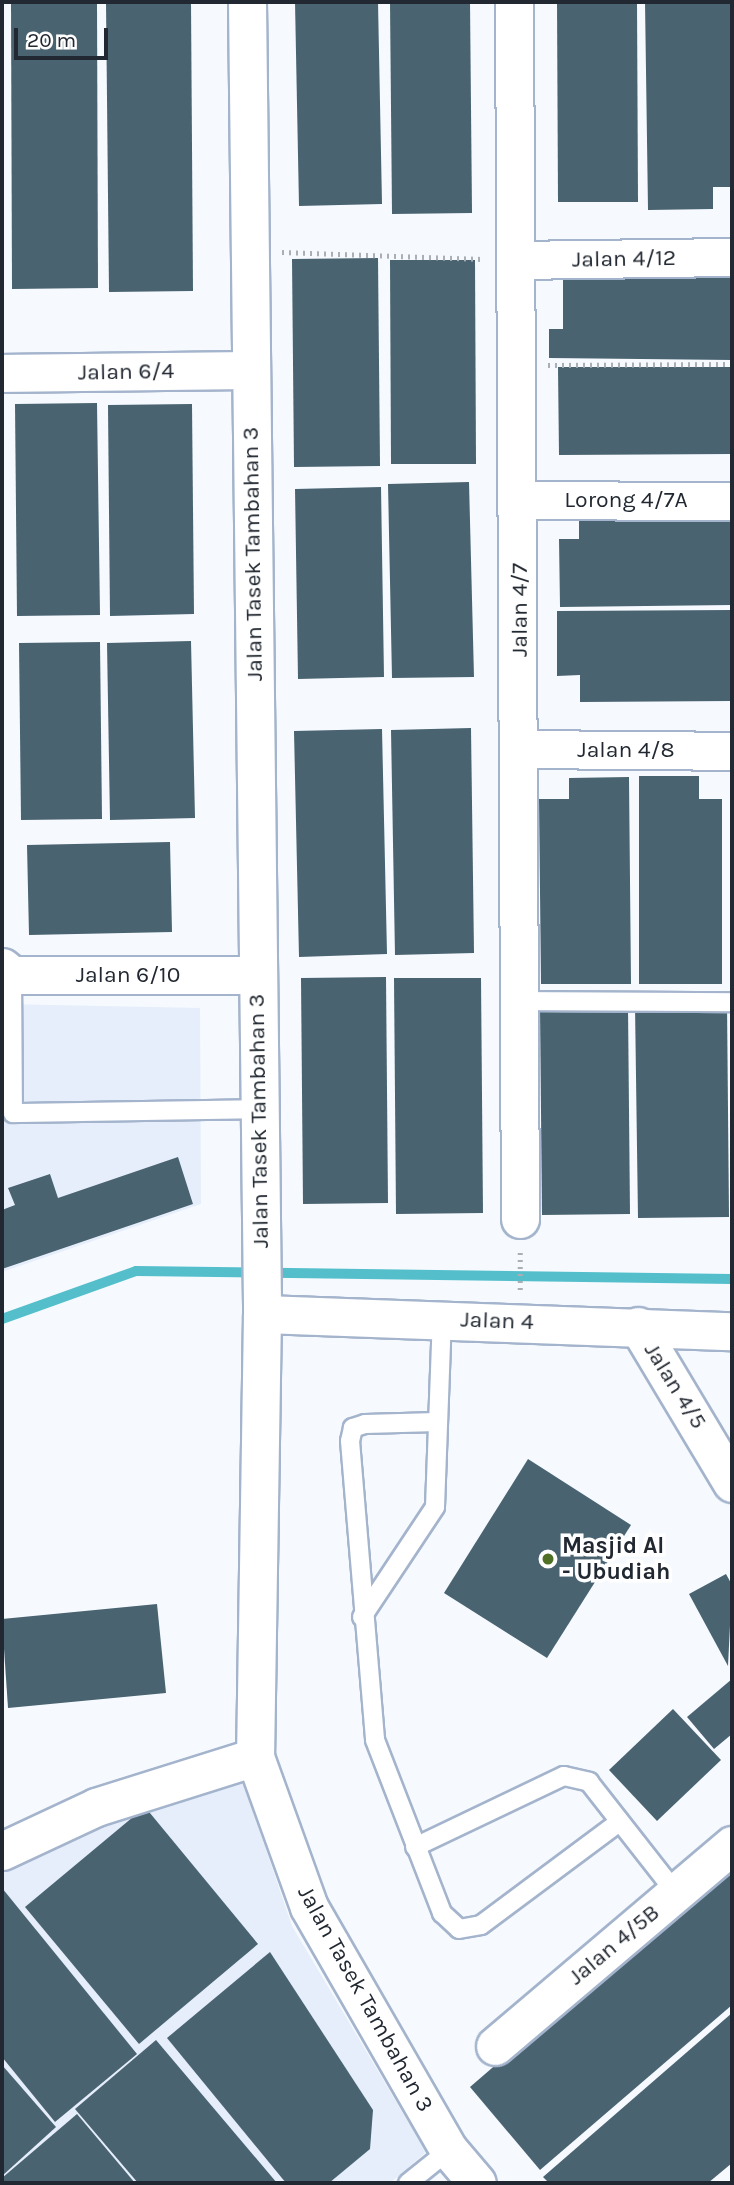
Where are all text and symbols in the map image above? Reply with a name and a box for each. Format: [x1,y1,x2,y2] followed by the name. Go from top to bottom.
[18,14,112,58] scale bar
[27,28,76,52] text: 20 m
[572,244,676,274] street label: Jalan 4/12
[78,357,174,387] street label: Jalan 6/4
[237,427,269,681] street label: Jalan Tasek Tambahan 3
[564,486,688,514] street label: Lorong 4/7A
[506,563,534,657] street label: Jalan 4/7
[577,736,675,764] street label: Jalan 4/8
[76,961,180,989] street label: Jalan 6/10
[243,994,275,1248] street label: Jalan Tasek Tambahan 3
[460,1306,534,1336] street label: Jalan 4
[638,1338,712,1434] street label: Jalan 4/5
[562,1532,670,1586] place label: Masjid Al - Ubudiah
[540,1551,556,1567] marker: Masjid Al - Ubudiah
[291,1881,439,2117] street label: Jalan Tasek Tambahan 3
[563,1899,665,1991] street label: Jalan 4/5B

